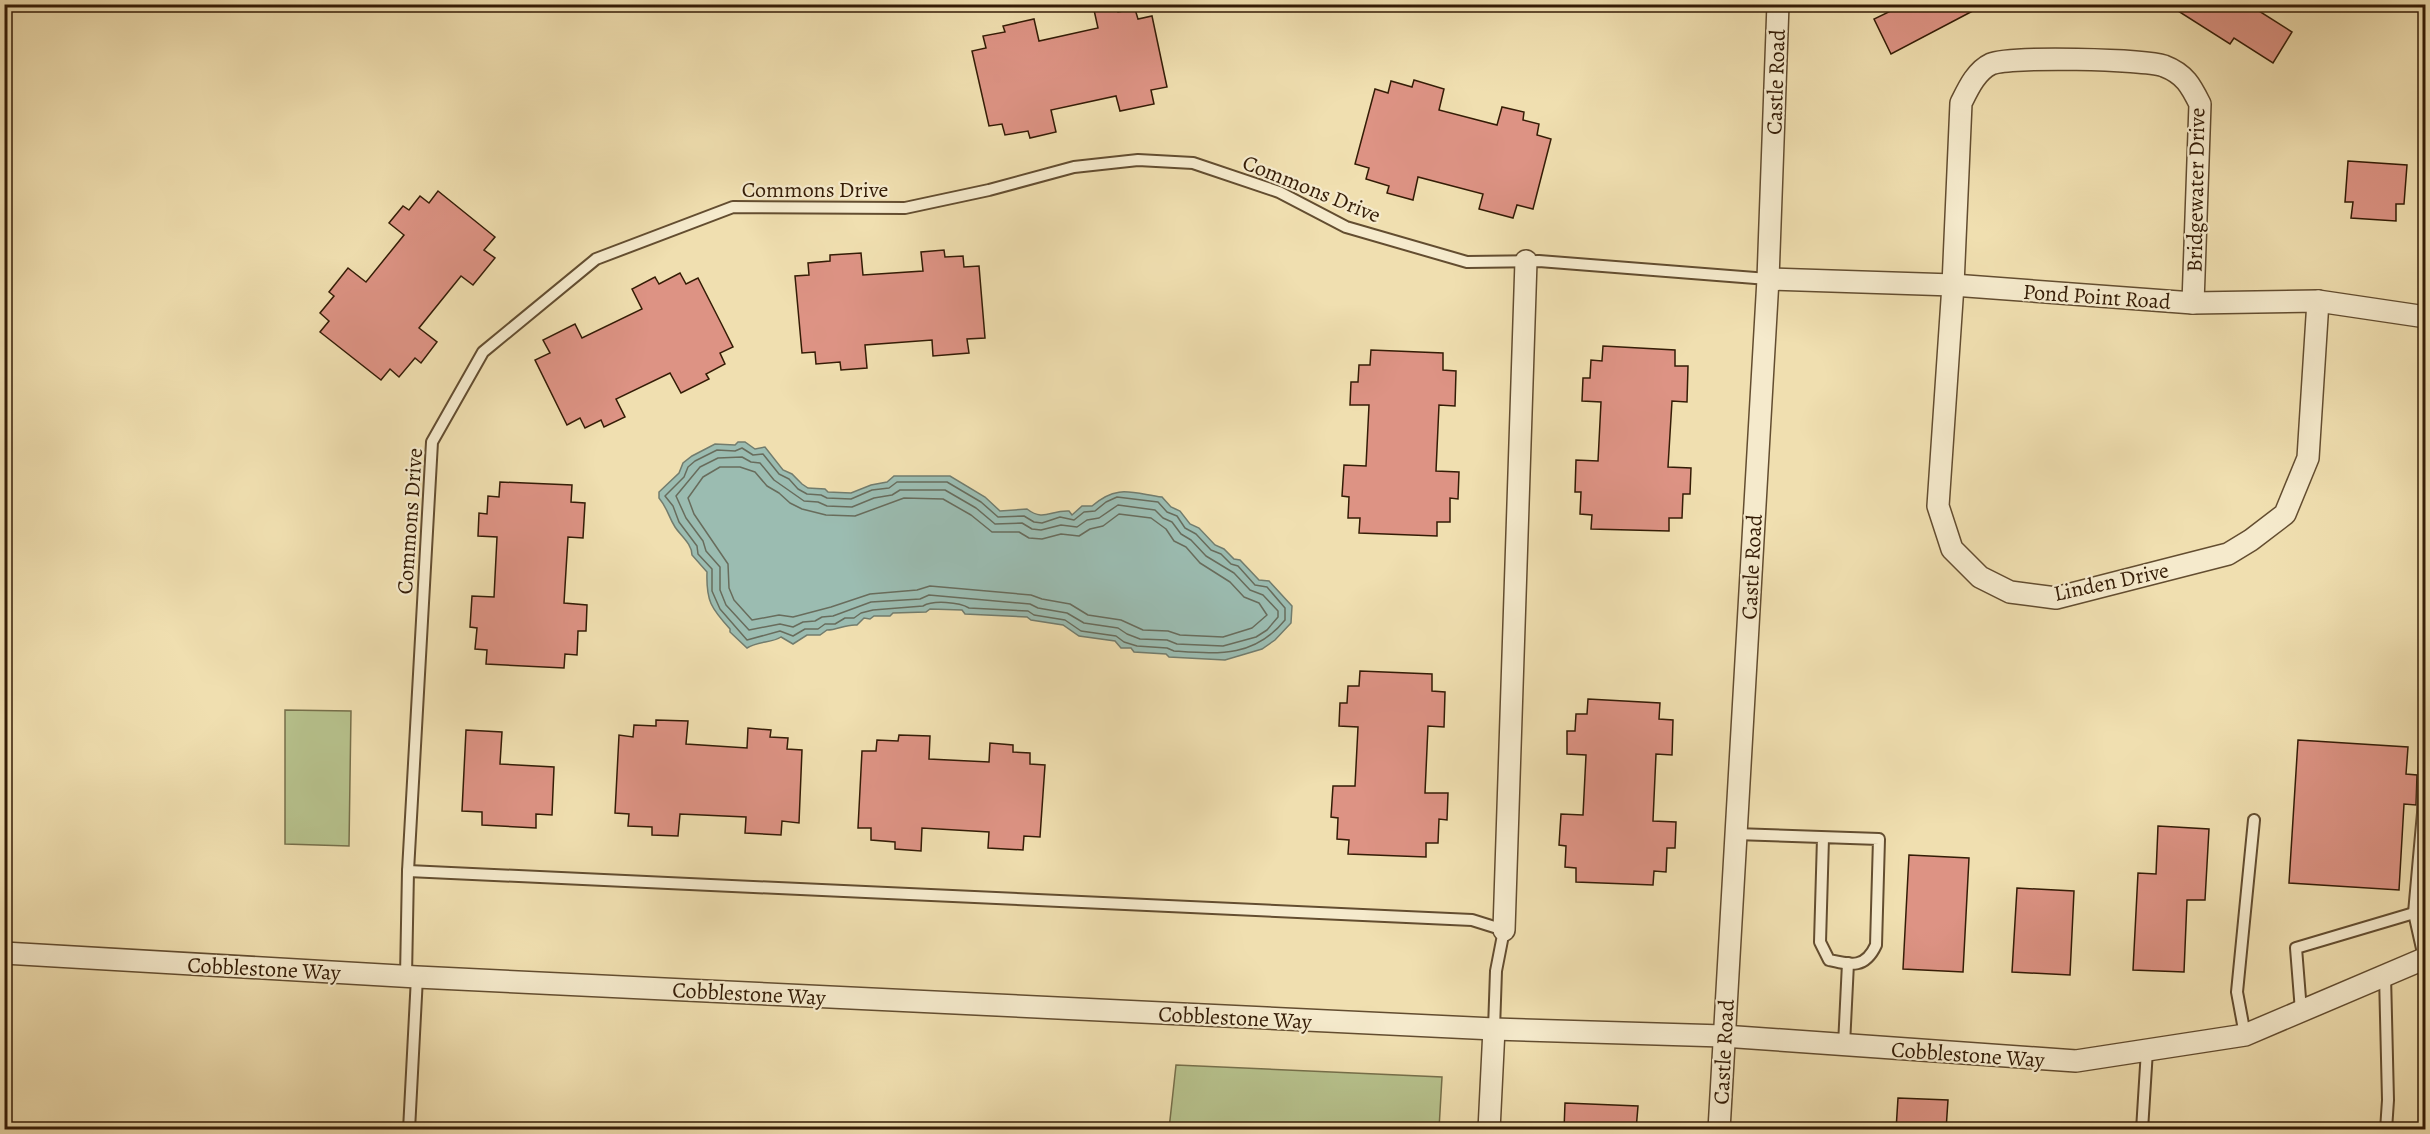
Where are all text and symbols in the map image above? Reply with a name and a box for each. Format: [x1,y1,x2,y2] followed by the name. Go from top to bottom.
[1759,29,1793,135] street label: Castle Road
[2180,107,2212,273] street label: Bridgewater Drive
[1238,148,1385,230] street label: Commons Drive
[742,175,888,205] street label: Commons Drive
[2022,277,2172,317] street label: Pond Point Road
[390,447,430,595] street label: Commons Drive
[1734,513,1770,621] street label: Castle Road
[2051,555,2171,609] street label: Linden Drive
[186,950,342,988] street label: Cobblestone Way
[671,975,827,1013] street label: Cobblestone Way
[1706,998,1742,1106] street label: Castle Road
[1157,999,1313,1037] street label: Cobblestone Way
[1890,1035,2046,1075] street label: Cobblestone Way

